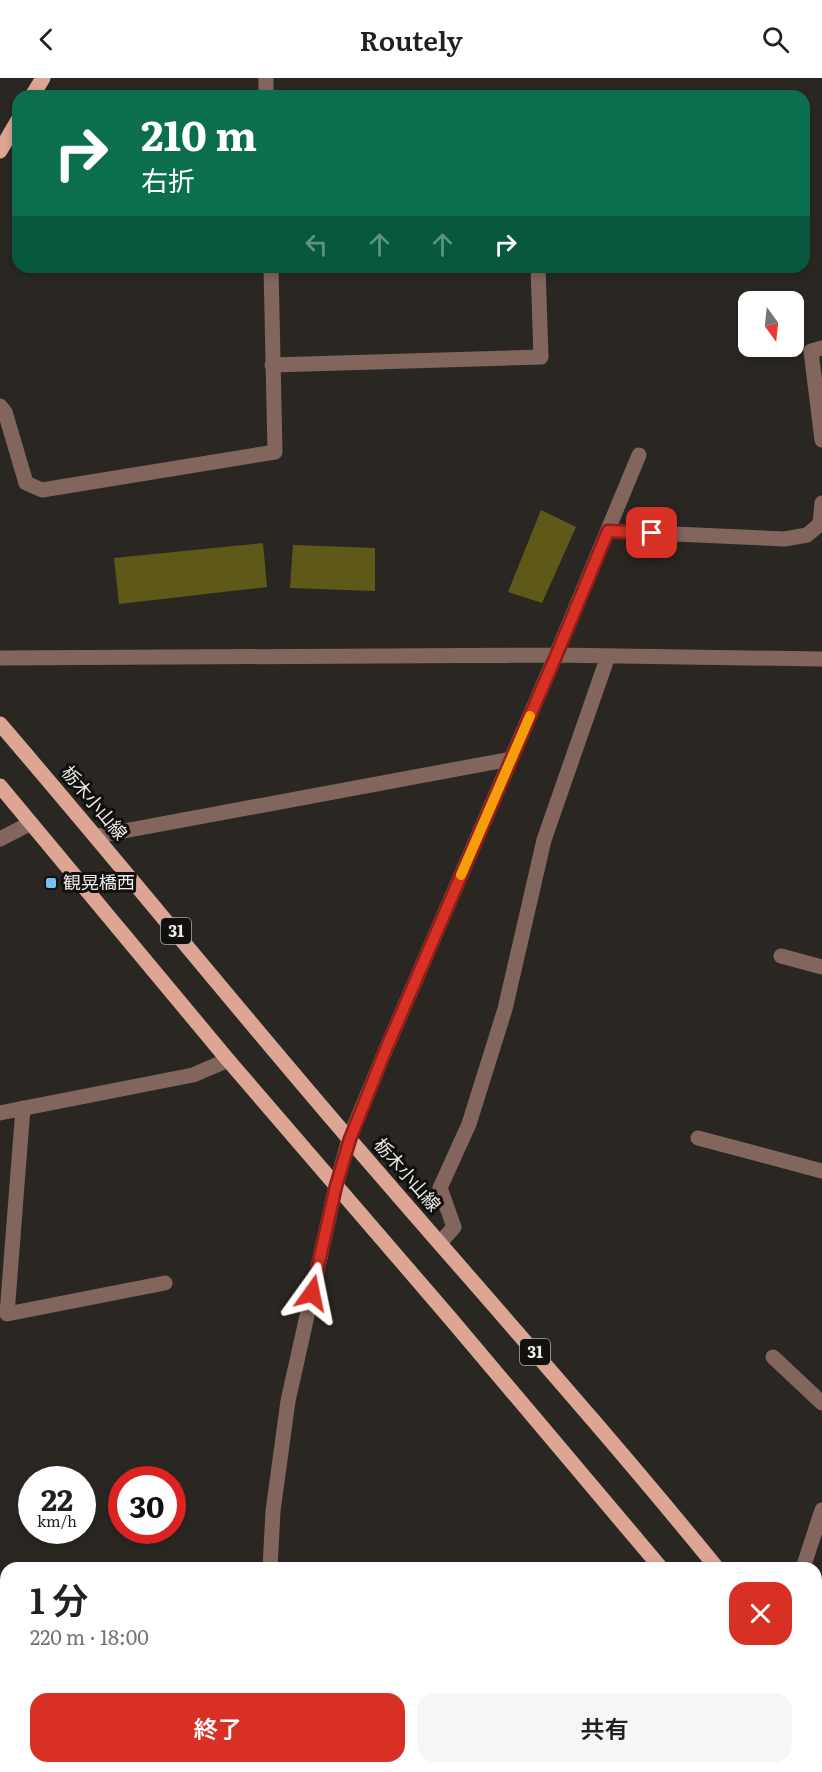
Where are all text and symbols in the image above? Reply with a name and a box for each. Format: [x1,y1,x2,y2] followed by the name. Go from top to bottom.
[359,19,463,59] text: Routely
[30,23,63,56] icon: back
[759,23,792,56] icon: search
[141,102,257,164] text: 210 m
[42,114,120,192] icon: right
[141,159,195,199] text: 右折
[300,228,333,261] icon: left
[363,228,396,261] icon: ahead
[426,228,459,261] icon: ahead
[489,228,522,261] icon: right
[738,291,804,357] north arrow
[738,291,804,357] map controls
[626,507,677,558] pin
[635,516,668,549] icon: arrive
[56,759,134,845] street label: 栃木小山線
[63,868,135,895] place label: 観晃橋西
[44,876,58,890] marker: 観晃橋西
[161,918,191,944] road number: 31
[368,1131,448,1217] street label: 栃木小山線
[280,1261,344,1325] position arrow
[520,1339,550,1365] road number: 31
[108,1466,186,1544] speed limit sign: 30
[41,1476,73,1520] text: 22
[37,1509,77,1532] text: km/h
[30,1572,88,1625] text: 1 分
[729,1582,792,1645] button: close
[30,1621,149,1651] text: 220 m · 18:00
[30,1693,405,1762] button: 終了
[417,1693,792,1762] button: 共有

